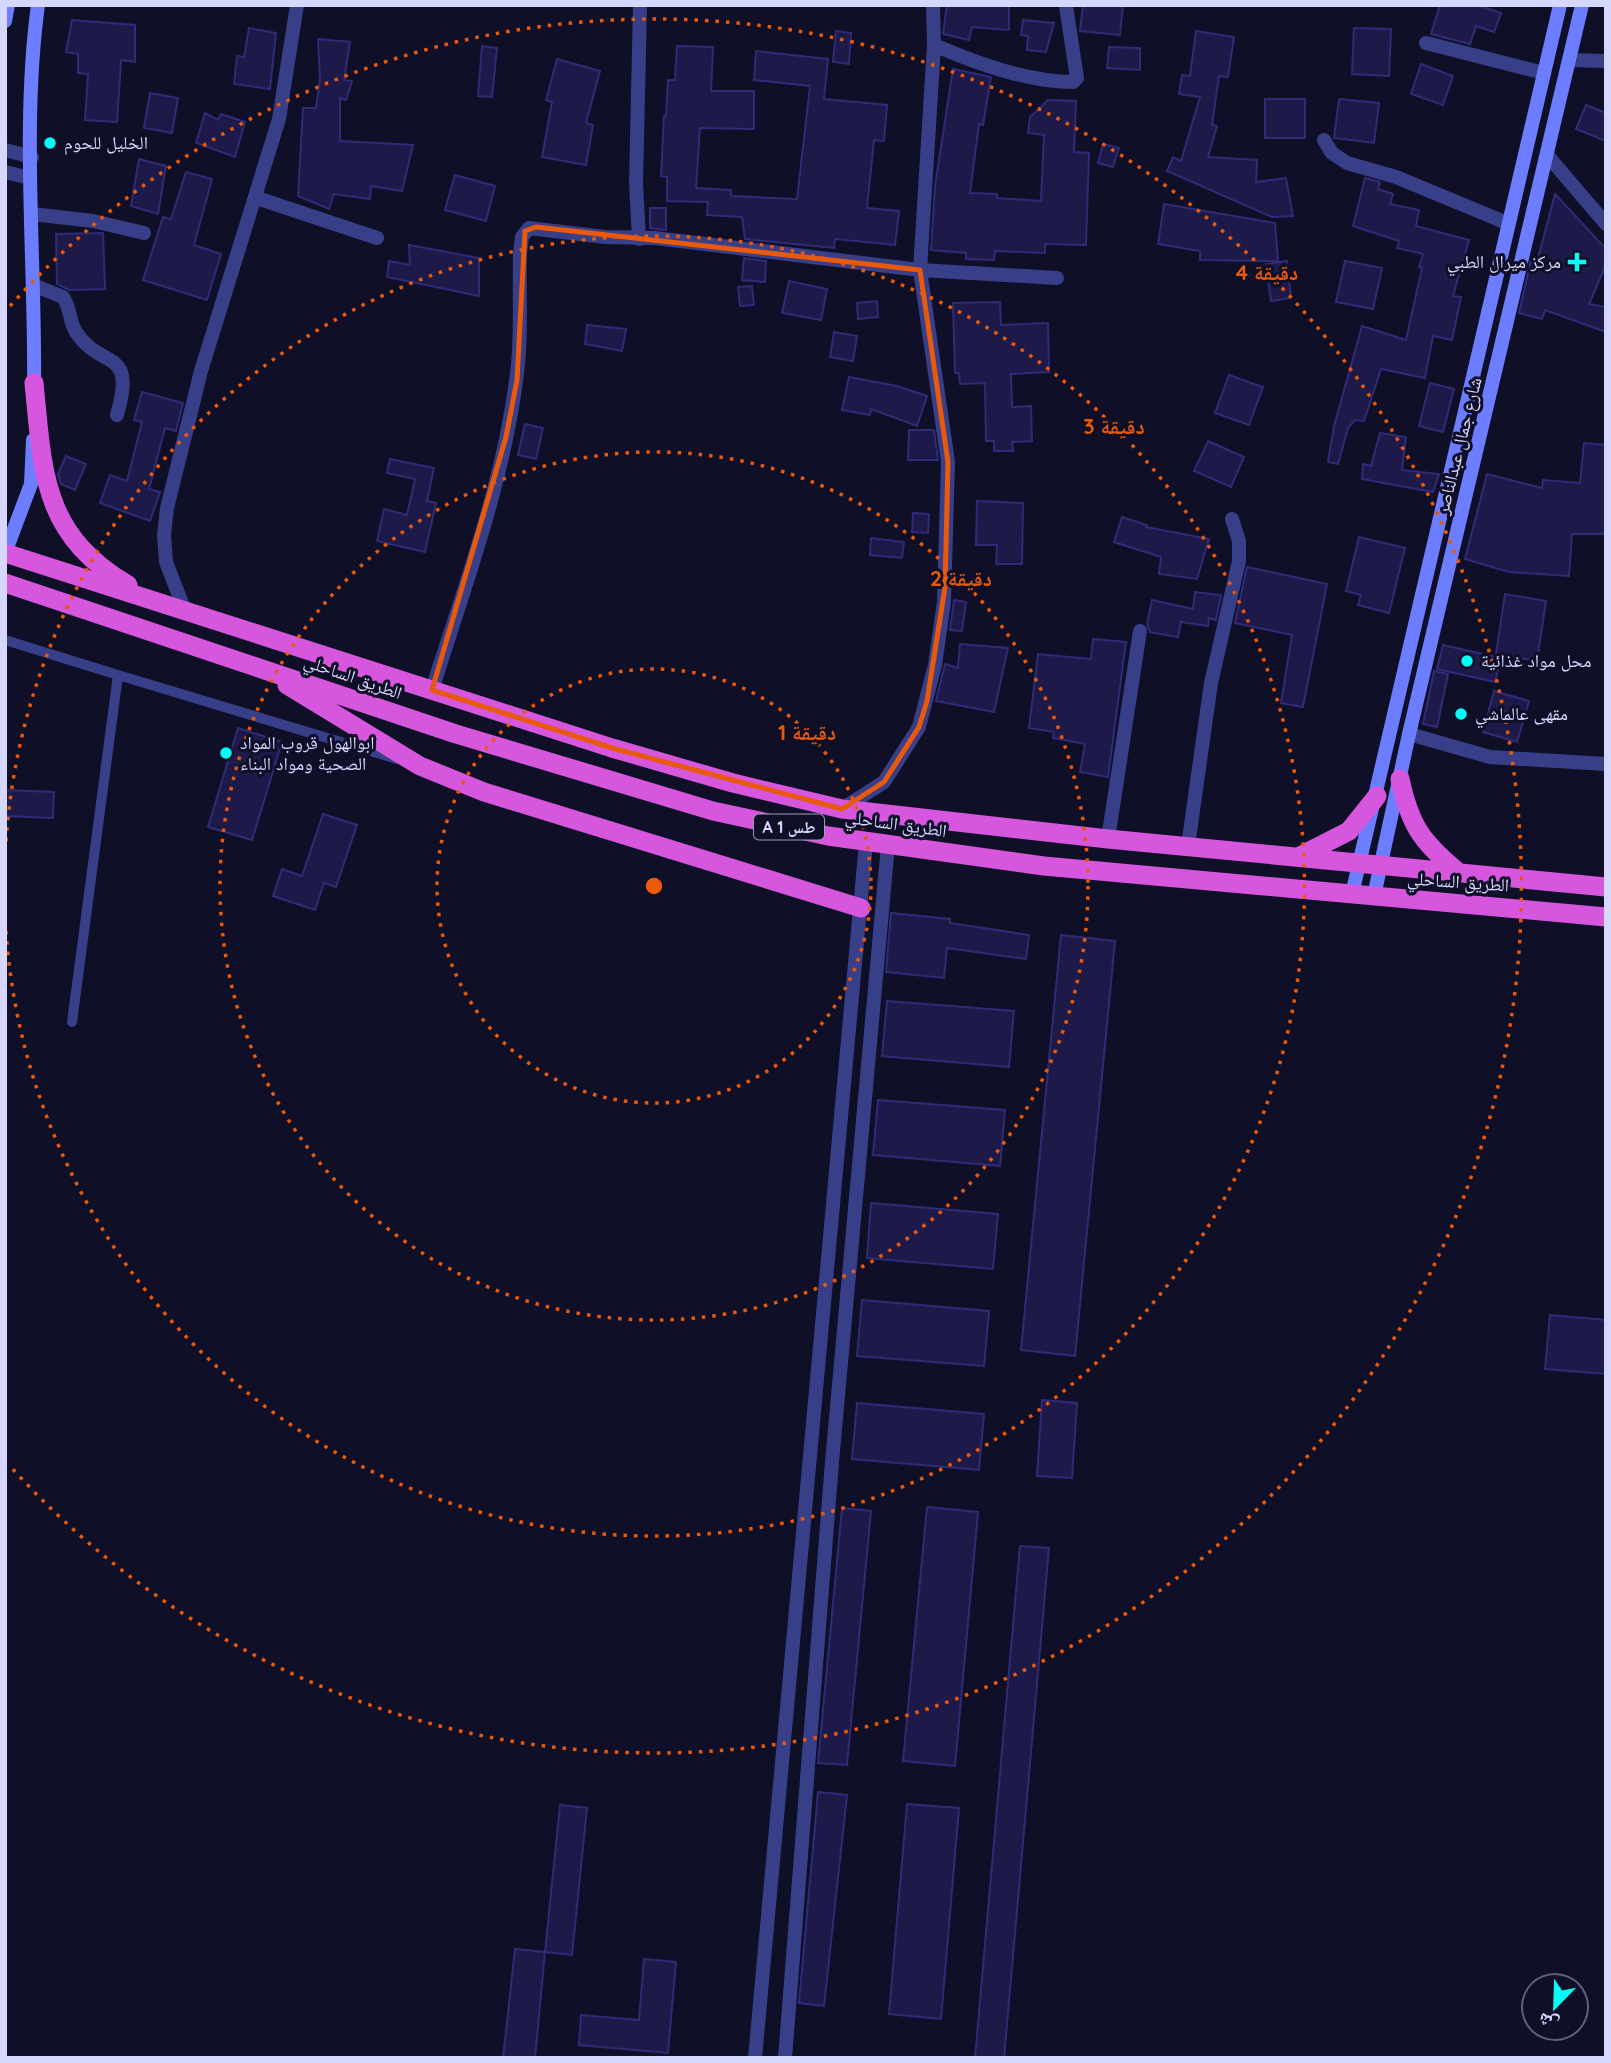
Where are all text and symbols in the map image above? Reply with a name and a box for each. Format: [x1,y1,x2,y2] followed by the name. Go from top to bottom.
[64,131,148,155] place label: الخليل للحوم
[42,135,58,151] marker: الخليل للحوم
[1447,250,1561,277] place label: مركز ميرال الطبي
[1567,252,1587,272] marker: مركز ميرال الطبي
[1236,259,1298,285] text: 4 دقيقة
[1430,375,1487,518] street label: شارع جمال عبدالناصر
[1083,413,1145,439] text: 3 دقيقة
[930,565,992,591] text: 2 دقيقة
[300,649,405,707] street label: الطريق الساحلي
[1481,649,1592,672] place label: محل مواد غذائية
[1459,653,1475,669] marker: محل مواد غذائية
[1475,702,1568,729] place label: مقهى عالماشي
[1453,706,1469,722] marker: مقهى عالماشي
[778,719,836,745] text: 1 دقيقة
[240,731,374,775] place label: ابوالهول قروب المواد الصحية ومواد البناء
[218,745,234,761] marker: ابوالهول قروب المواد الصحية ومواد البناء
[843,805,948,846] street label: الطريق الساحلي
[754,814,824,840] road number: A 1 طس
[1406,866,1510,900] street label: الطريق الساحلي
[642,874,666,898] centre of rings
[1520,1972,1590,2042] north arrow
[1534,2008,1562,2038] text: ش

